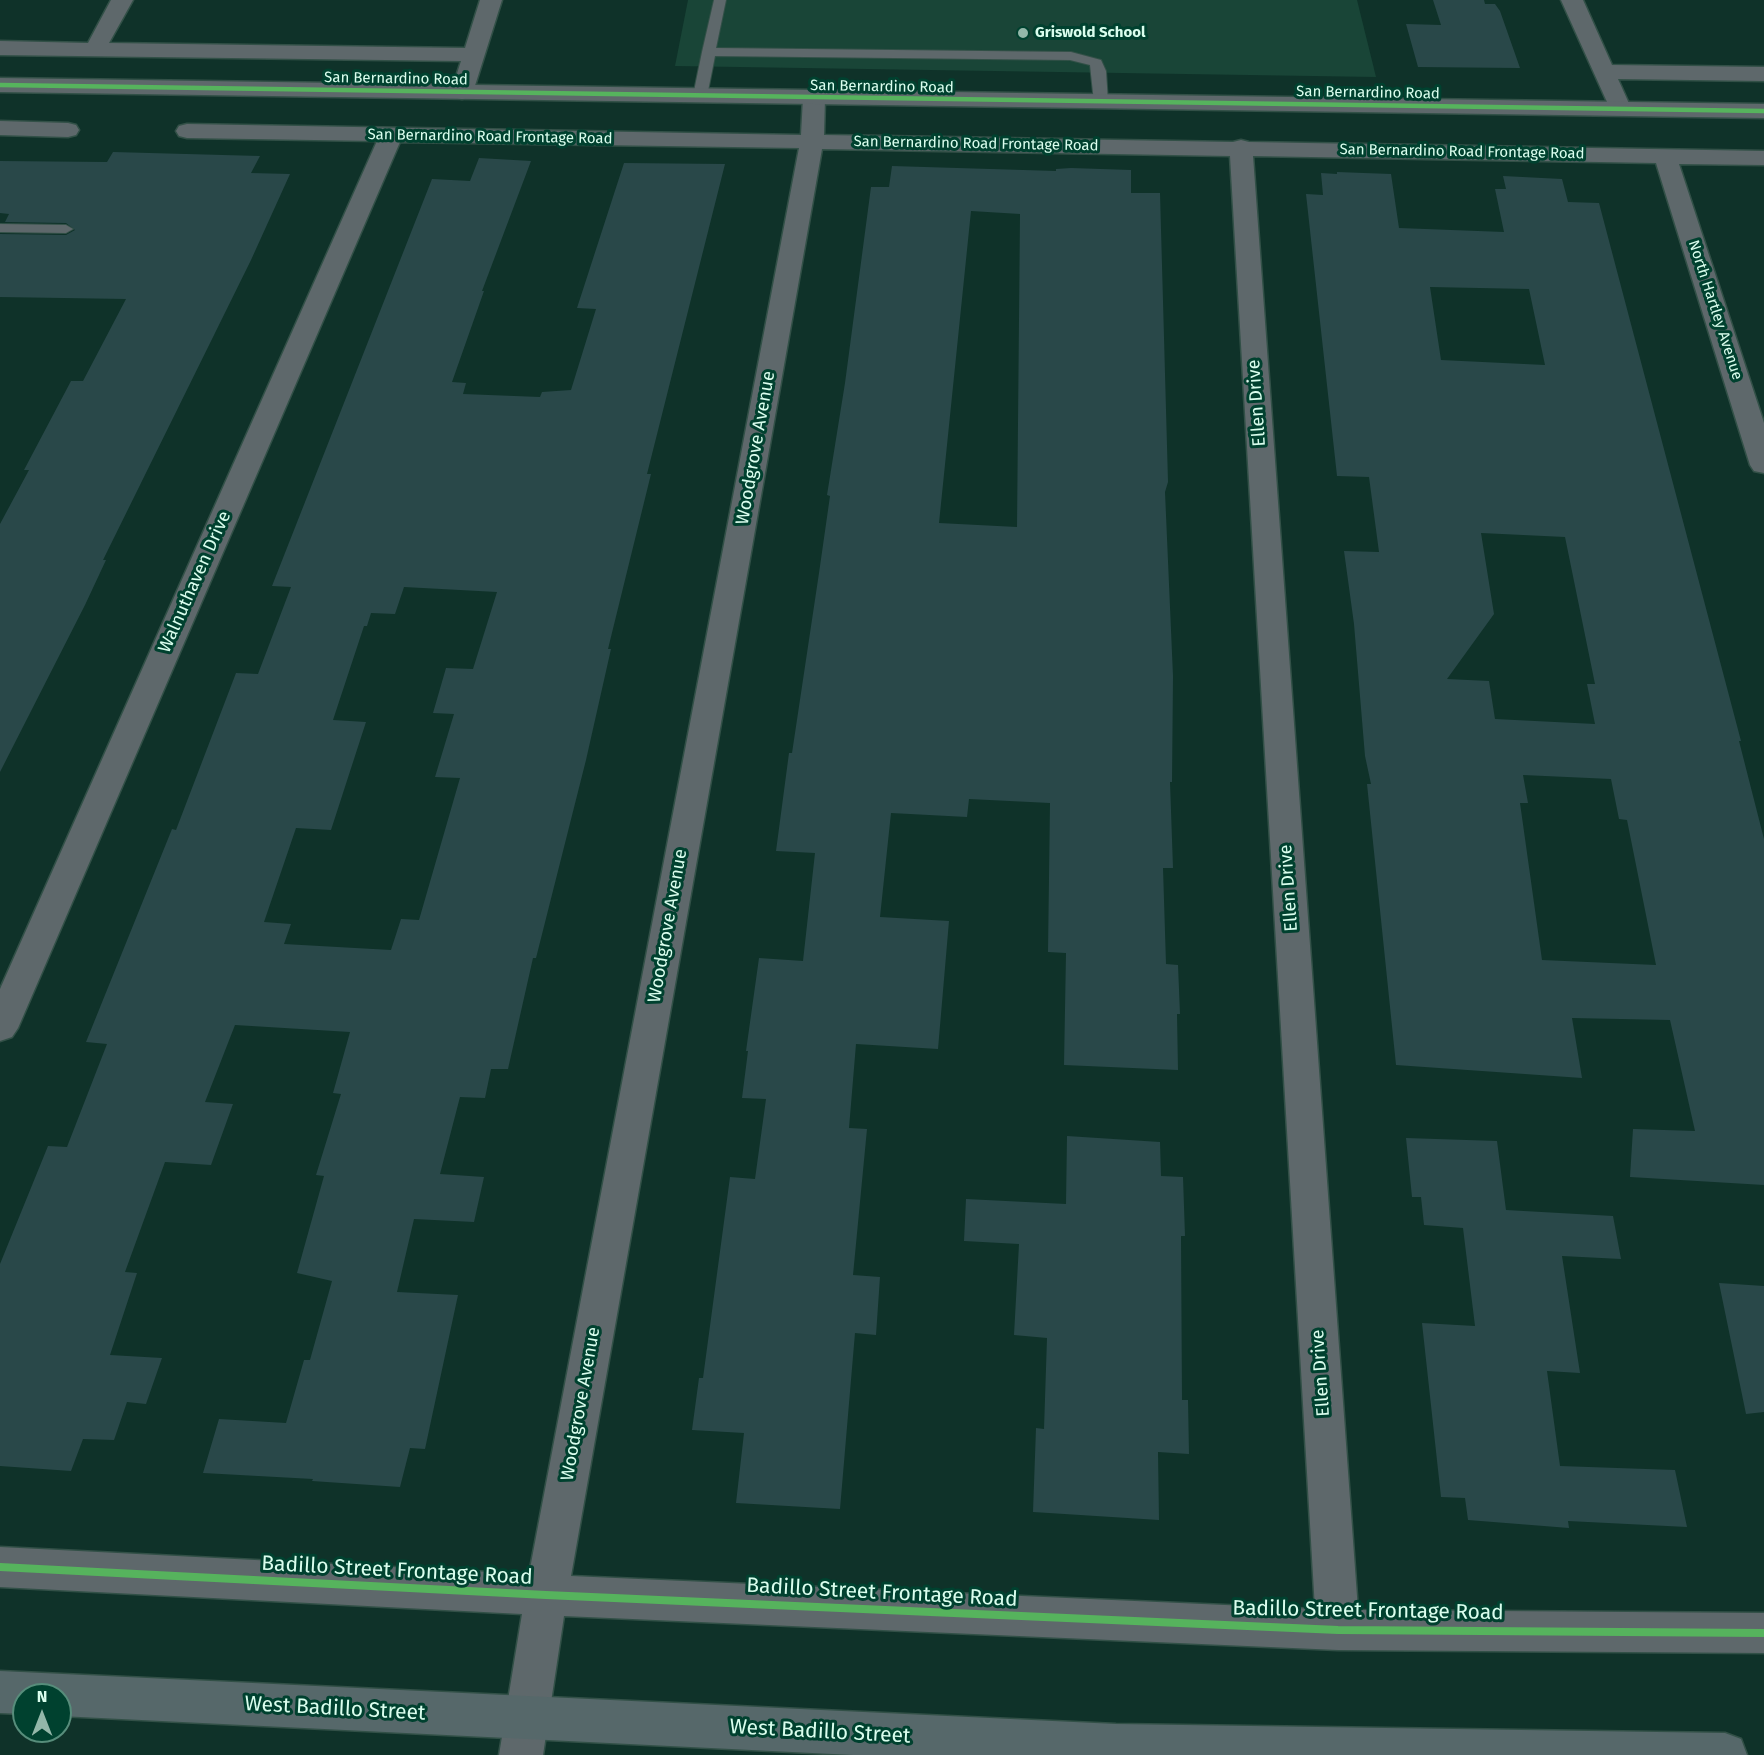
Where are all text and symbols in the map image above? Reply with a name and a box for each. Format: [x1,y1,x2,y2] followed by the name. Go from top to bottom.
[1035,24,1145,42] place label: Griswold School
[1016,26,1030,40] marker: Griswold School
[324,69,468,89] street label: San Bernardino Road
[810,77,954,97] street label: San Bernardino Road
[1296,83,1440,103] street label: San Bernardino Road
[367,126,613,148] street label: San Bernardino Road Frontage Road
[853,133,1099,155] street label: San Bernardino Road Frontage Road
[1339,141,1585,163] street label: San Bernardino Road Frontage Road
[1684,238,1746,382] street label: North Hartley Avenue
[1243,359,1271,447] street label: Ellen Drive
[732,369,780,527] street label: Woodgrove Avenue
[154,508,236,656] street label: Walnuthaven Drive
[1275,844,1303,932] street label: Ellen Drive
[644,847,692,1005] street label: Woodgrove Avenue
[557,1325,605,1483] street label: Woodgrove Avenue
[1307,1329,1335,1417] street label: Ellen Drive
[261,1551,533,1591] street label: Badillo Street Frontage Road
[746,1573,1018,1613] street label: Badillo Street Frontage Road
[1232,1596,1504,1626] street label: Badillo Street Frontage Road
[12,1683,72,1743] north arrow
[37,1687,47,1706] text: N
[244,1692,426,1726] street label: West Badillo Street
[729,1715,911,1749] street label: West Badillo Street

